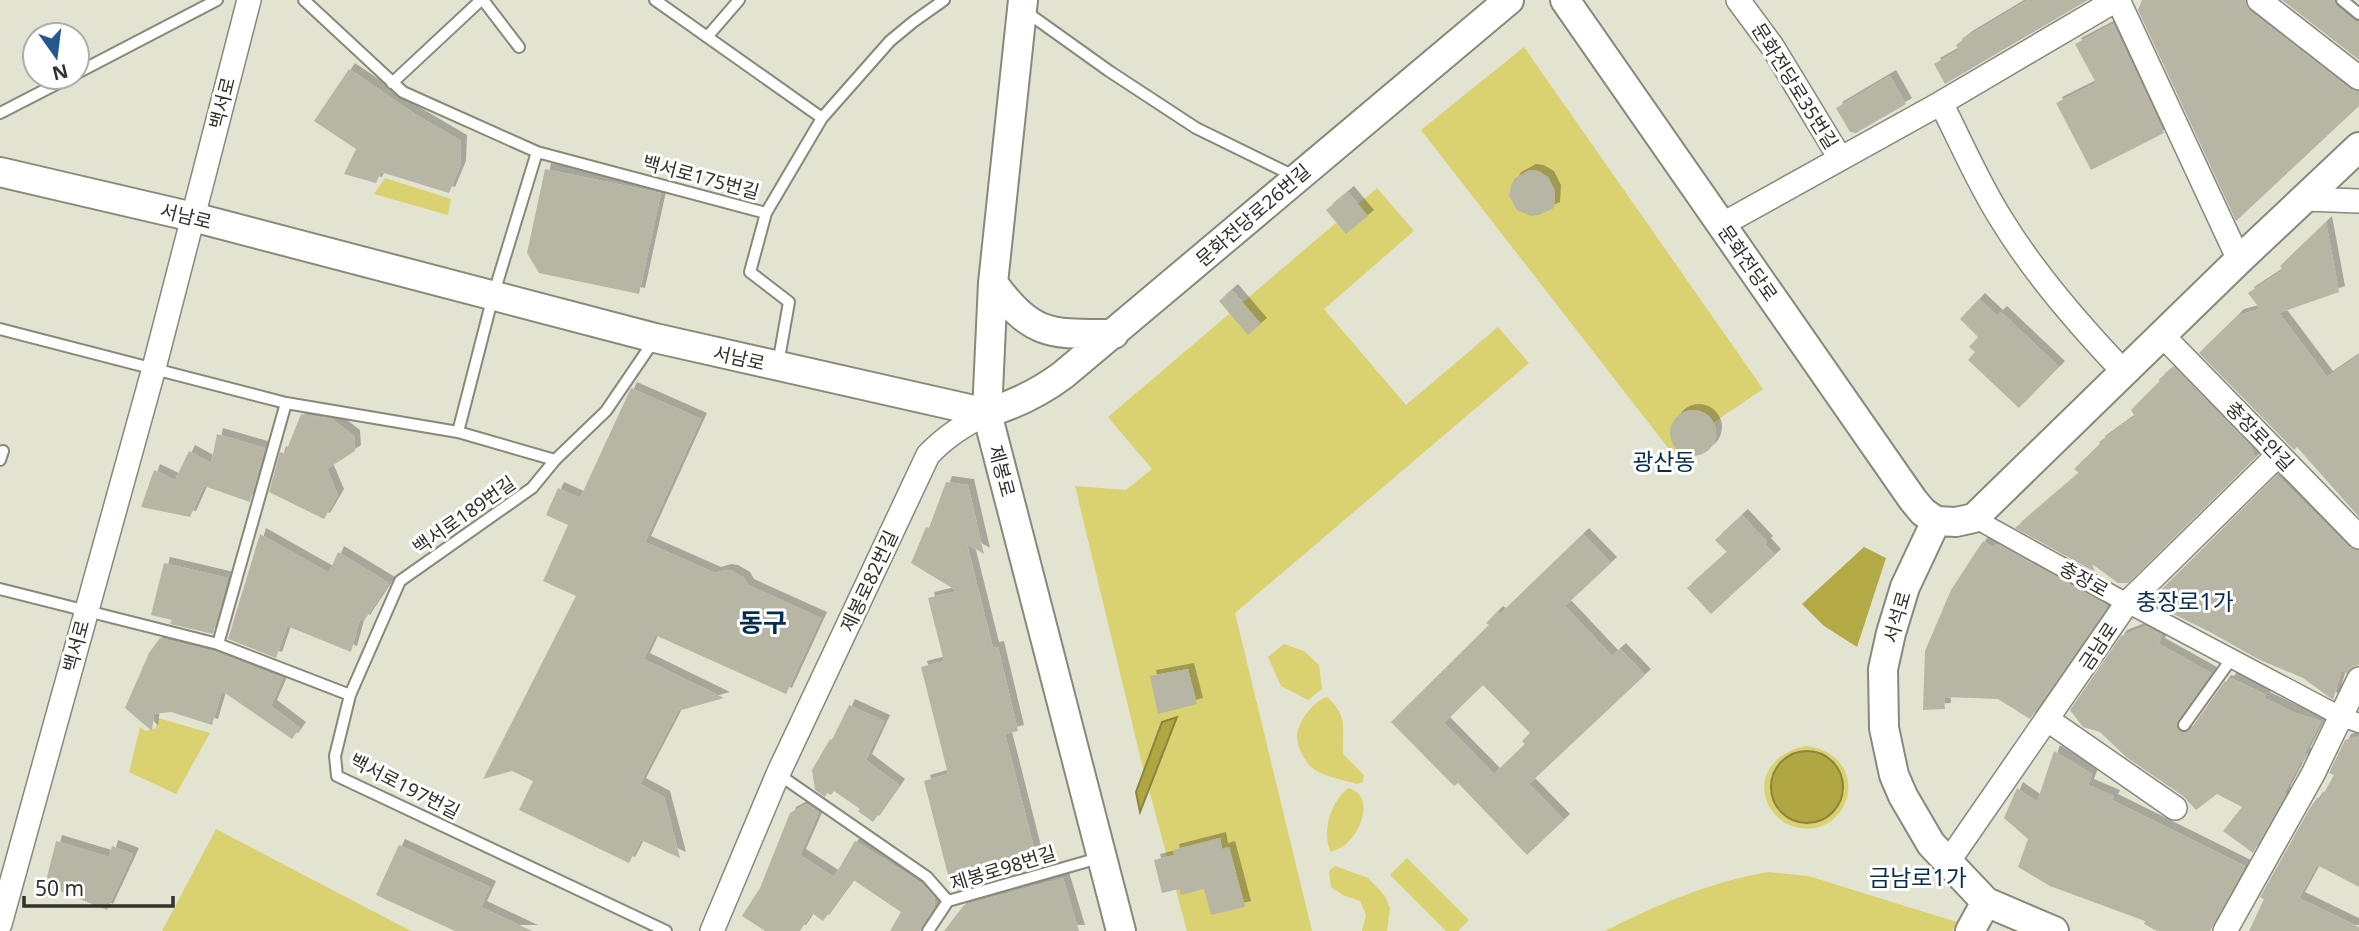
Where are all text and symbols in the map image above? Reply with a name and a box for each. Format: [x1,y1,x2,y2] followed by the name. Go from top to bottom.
[1746,18,1844,154] street label: 문화전당로35번길
[21,21,91,91] north arrow
[49,58,71,87] text: N
[203,74,241,132] street label: 백서로
[640,149,762,205] street label: 백서로175번길
[1190,158,1316,272] street label: 문화전당로26번길
[157,197,215,235] street label: 서남로
[1712,220,1784,306] street label: 문화전당로
[711,339,767,377] street label: 서남로
[2220,396,2300,476] street label: 충장로안길
[983,442,1021,500] street label: 제봉로
[1632,445,1696,477] district label: 광산동
[407,470,521,560] street label: 백서로189번길
[834,526,904,636] street label: 제봉로82번길
[2055,555,2113,603] street label: 충장로
[2136,585,2234,617] district label: 충장로1가
[1877,588,1917,646] street label: 서석로
[739,604,787,640] district label: 동구
[57,617,95,675] street label: 백서로
[2073,617,2123,675] street label: 금남로
[346,747,464,825] street label: 백서로197번길
[947,840,1059,896] street label: 제봉로98번길
[1869,861,1967,893] district label: 금남로1가
[24,864,173,908] scale bar
[35,874,84,902] text: 50 m

